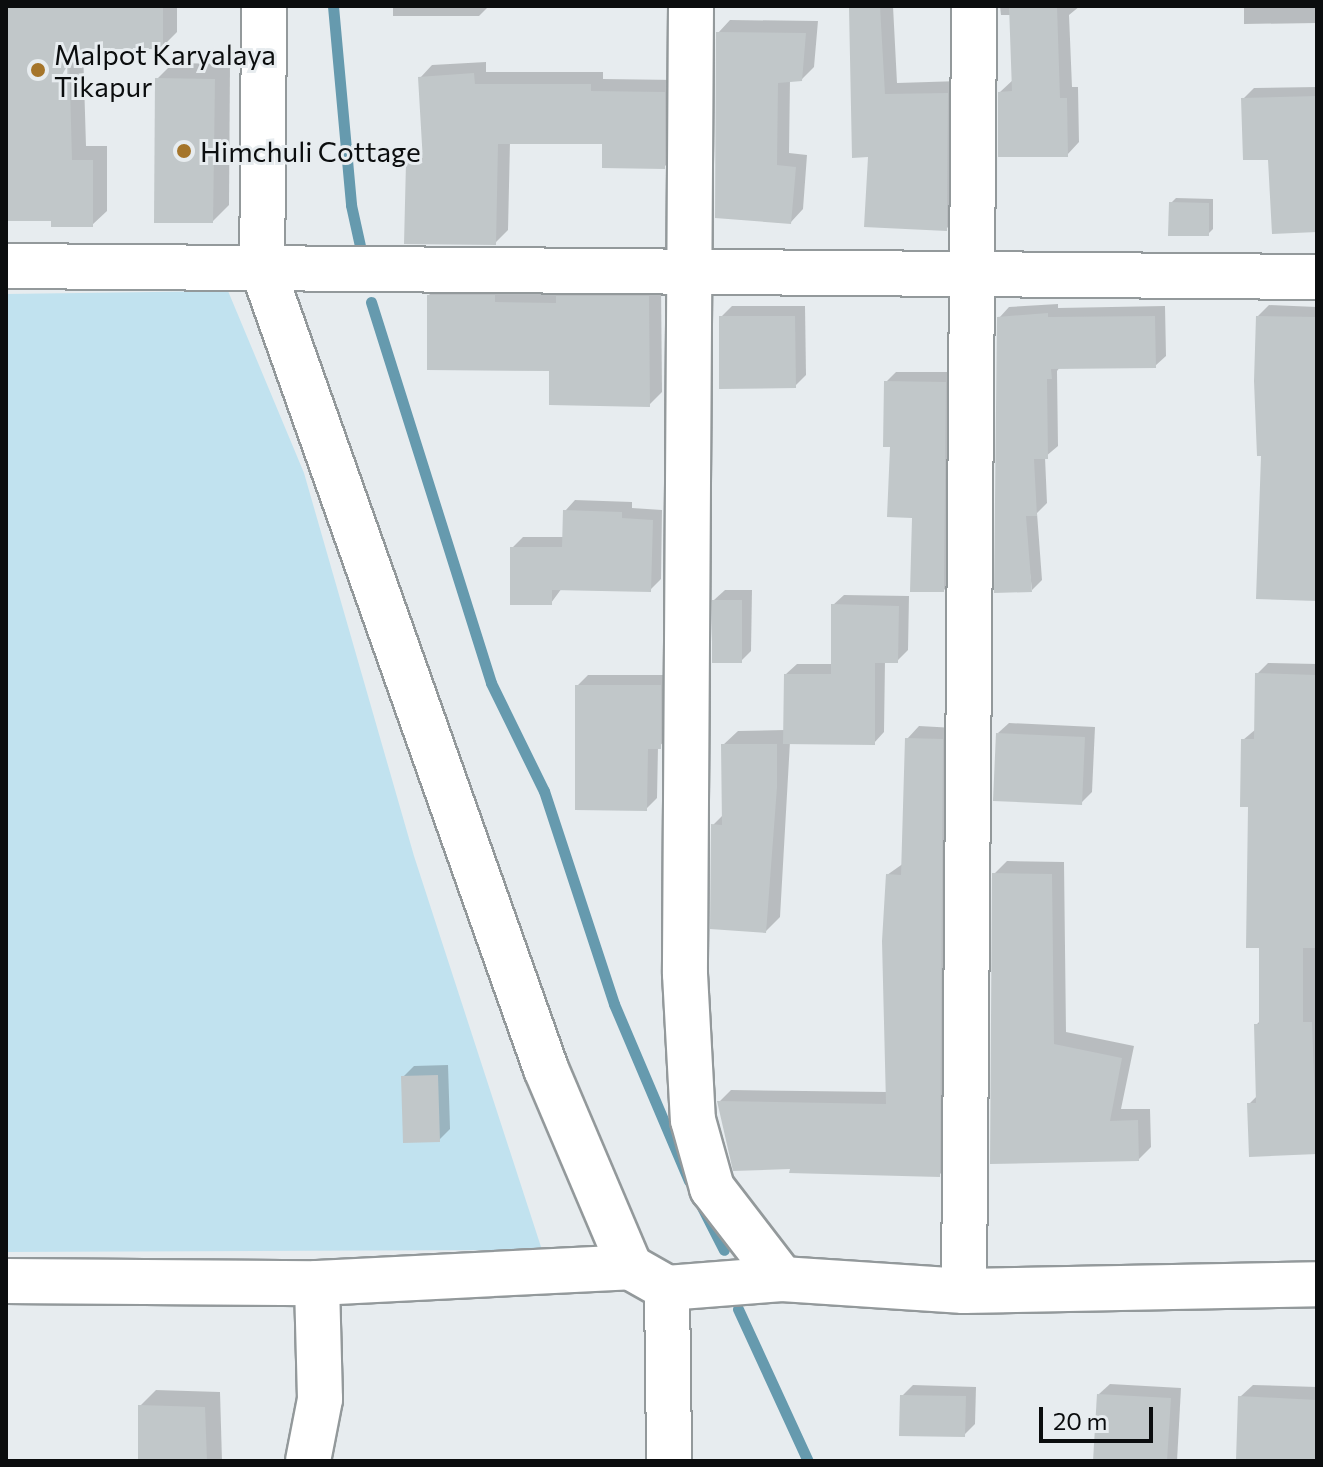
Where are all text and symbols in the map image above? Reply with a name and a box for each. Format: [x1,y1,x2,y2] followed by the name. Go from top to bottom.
[54,37,276,103] place label: Malpot Karyalaya Tikapur
[29,61,47,79] marker: Malpot Karyalaya Tikapur
[200,134,421,168] place label: Himchuli Cottage
[175,142,193,160] marker: Himchuli Cottage
[1043,1391,1157,1441] scale bar
[1053,1406,1107,1435] text: 20 m

